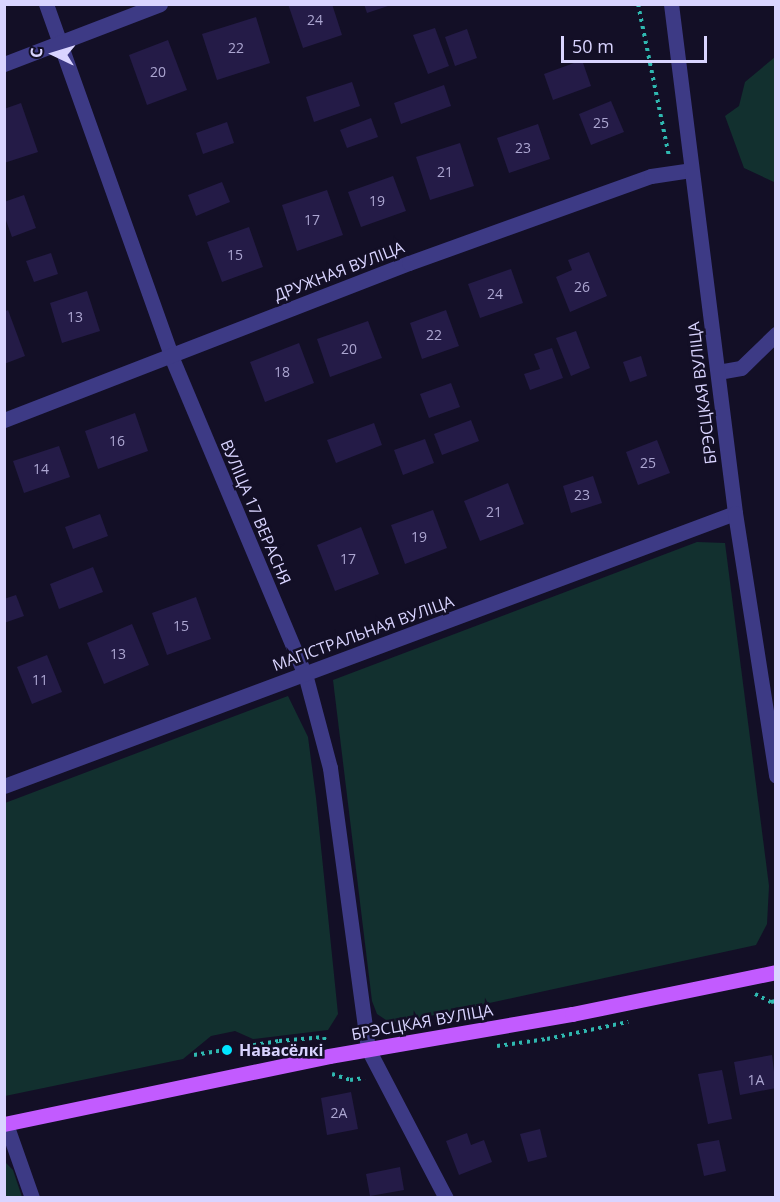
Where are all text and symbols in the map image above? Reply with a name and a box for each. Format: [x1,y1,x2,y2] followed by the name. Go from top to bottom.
[307,12,323,28] house number: 24
[24,24,84,84] north arrow
[564,24,710,62] scale bar
[572,34,614,58] text: 50 m
[228,40,244,56] house number: 22
[25,47,47,59] text: С
[150,64,166,80] house number: 20
[593,115,609,131] house number: 25
[515,140,531,156] house number: 23
[437,164,453,180] house number: 21
[369,193,385,209] house number: 19
[304,212,320,228] house number: 17
[271,237,407,305] street label: ДРУЖНАЯ ВУЛІЦА
[227,247,243,263] house number: 15
[574,279,590,295] house number: 26
[487,286,503,302] house number: 24
[67,309,83,325] house number: 13
[684,321,720,465] street label: БРЭСЦКАЯ ВУЛІЦА
[426,327,442,343] house number: 22
[341,341,357,357] house number: 20
[274,364,290,380] house number: 18
[109,433,125,449] house number: 16
[217,437,295,587] street label: ВУЛІЦА 17 ВЕРАСНЯ
[640,455,656,471] house number: 25
[33,461,49,477] house number: 14
[574,487,590,503] house number: 23
[486,504,502,520] house number: 21
[411,529,427,545] house number: 19
[340,551,356,567] house number: 17
[270,591,456,675] street label: МАГІСТРАЛЬНАЯ ВУЛІЦА
[173,618,189,634] house number: 15
[110,646,126,662] house number: 13
[32,672,48,688] house number: 11
[350,1000,494,1044] street label: БРЭСЦКАЯ ВУЛІЦА
[239,1040,323,1060] place label: Навасёлкі
[220,1043,234,1057] marker: Навасёлкі
[748,1072,764,1088] house number: 1А
[331,1105,347,1121] house number: 2А

